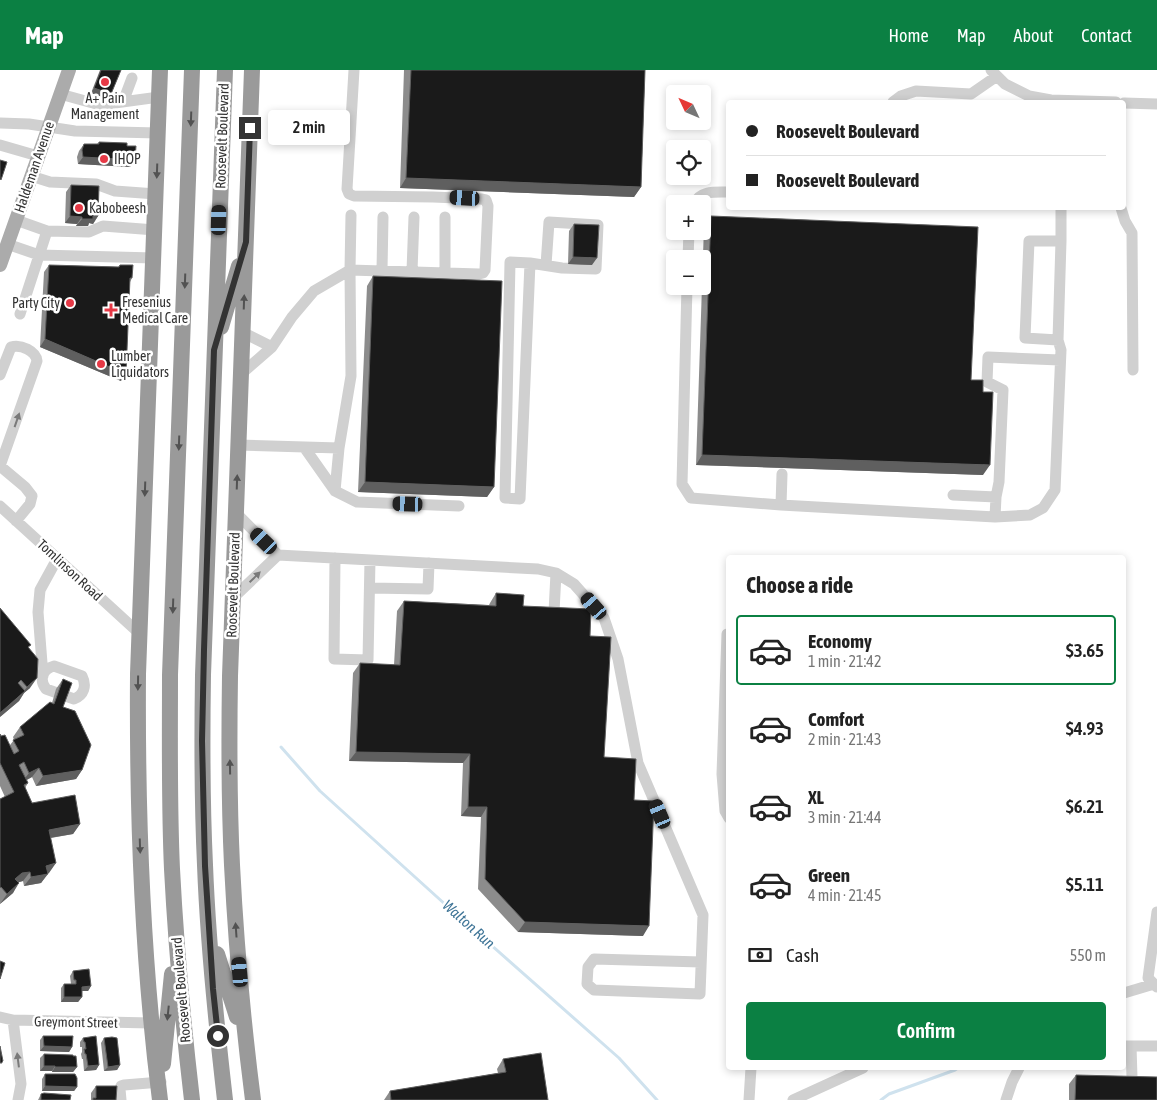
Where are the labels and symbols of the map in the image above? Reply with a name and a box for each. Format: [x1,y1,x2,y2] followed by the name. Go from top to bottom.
[99,76,111,88] marker: A+ Pain Management
[212,83,232,189] street label: Roosevelt Boulevard
[666,85,711,130] north arrow
[71,90,139,122] place label: A+ Pain Management
[268,110,350,146] callout: 2 min
[186,111,194,127] one-way arrow
[239,117,261,139] route end
[11,119,57,215] street label: Haldeman Avenue
[114,151,141,167] place label: IHOP
[98,153,110,165] marker: IHOP
[152,163,160,179] one-way arrow
[449,190,480,206] car
[89,200,146,216] place label: Kabobeesh
[73,202,85,214] marker: Kabobeesh
[210,205,227,235] car
[180,273,188,289] one-way arrow
[122,294,188,326] place label: Fresenius Medical Care
[240,294,248,310] one-way arrow
[12,295,60,311] place label: Party City
[64,297,76,309] marker: Party City
[104,303,118,317] marker: Fresenius Medical Care
[111,348,169,380] place label: Lumber Liquidators
[95,358,107,370] marker: Lumber Liquidators
[13,412,21,427] one-way arrow
[174,436,182,452] one-way arrow
[233,474,241,490] one-way arrow
[141,481,149,497] one-way arrow
[392,496,423,512] car
[247,525,280,557] car
[223,532,243,638] street label: Roosevelt Boulevard
[34,536,106,604] street label: Tomlinson Road
[249,571,261,583] one-way arrow
[578,590,609,622] car
[168,598,176,614] one-way arrow
[134,675,142,691] one-way arrow
[226,759,234,775] one-way arrow
[647,797,672,831] car
[136,838,144,854] one-way arrow
[440,896,498,952] water label: Walton Run
[232,921,240,937] one-way arrow
[168,937,194,1043] street label: Roosevelt Boulevard
[231,956,248,988] car
[164,1005,172,1021] one-way arrow
[34,1013,118,1031] street label: Greymont Street
[207,1025,229,1047] route start
[14,1052,22,1068] one-way arrow

